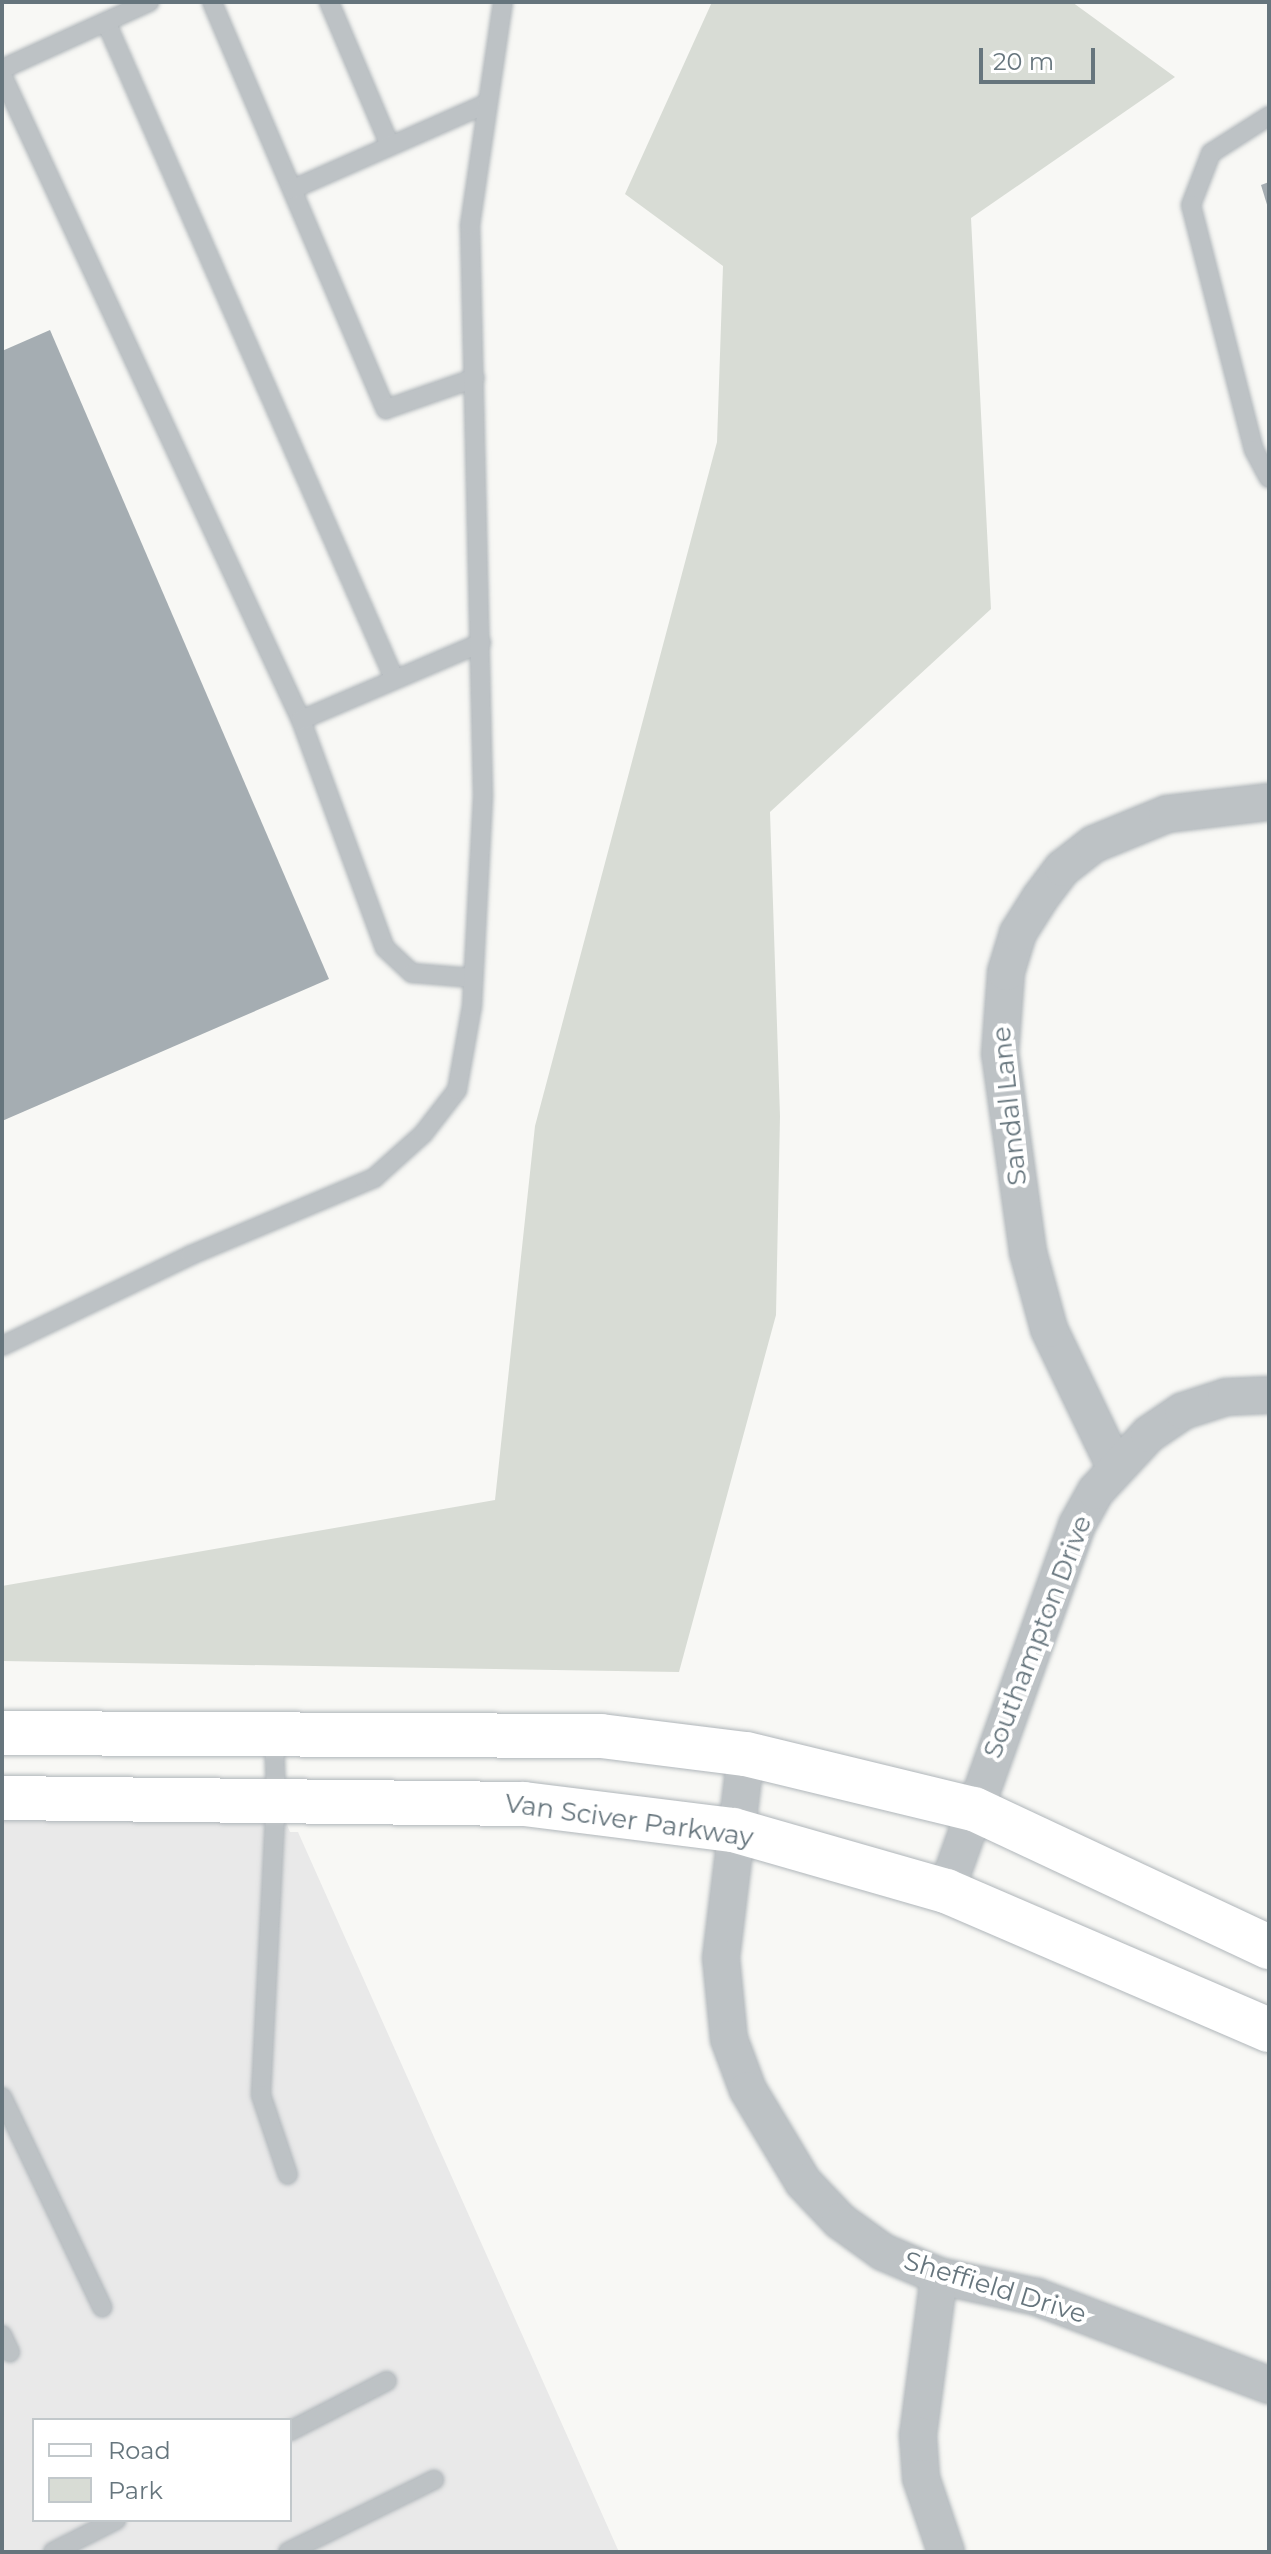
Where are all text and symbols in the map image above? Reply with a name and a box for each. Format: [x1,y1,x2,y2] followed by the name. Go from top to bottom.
[983,32,1099,82] scale bar
[993,47,1054,76] text: 20 m
[986,1025,1034,1187] street label: Sandal Lane
[977,1511,1099,1763] street label: Southampton Drive
[503,1788,755,1854] street label: Van Sciver Parkway
[900,2245,1090,2331] street label: Sheffield Drive
[32,2418,292,2522] legend
[108,2436,171,2465] text: Road
[108,2476,163,2505] text: Park

